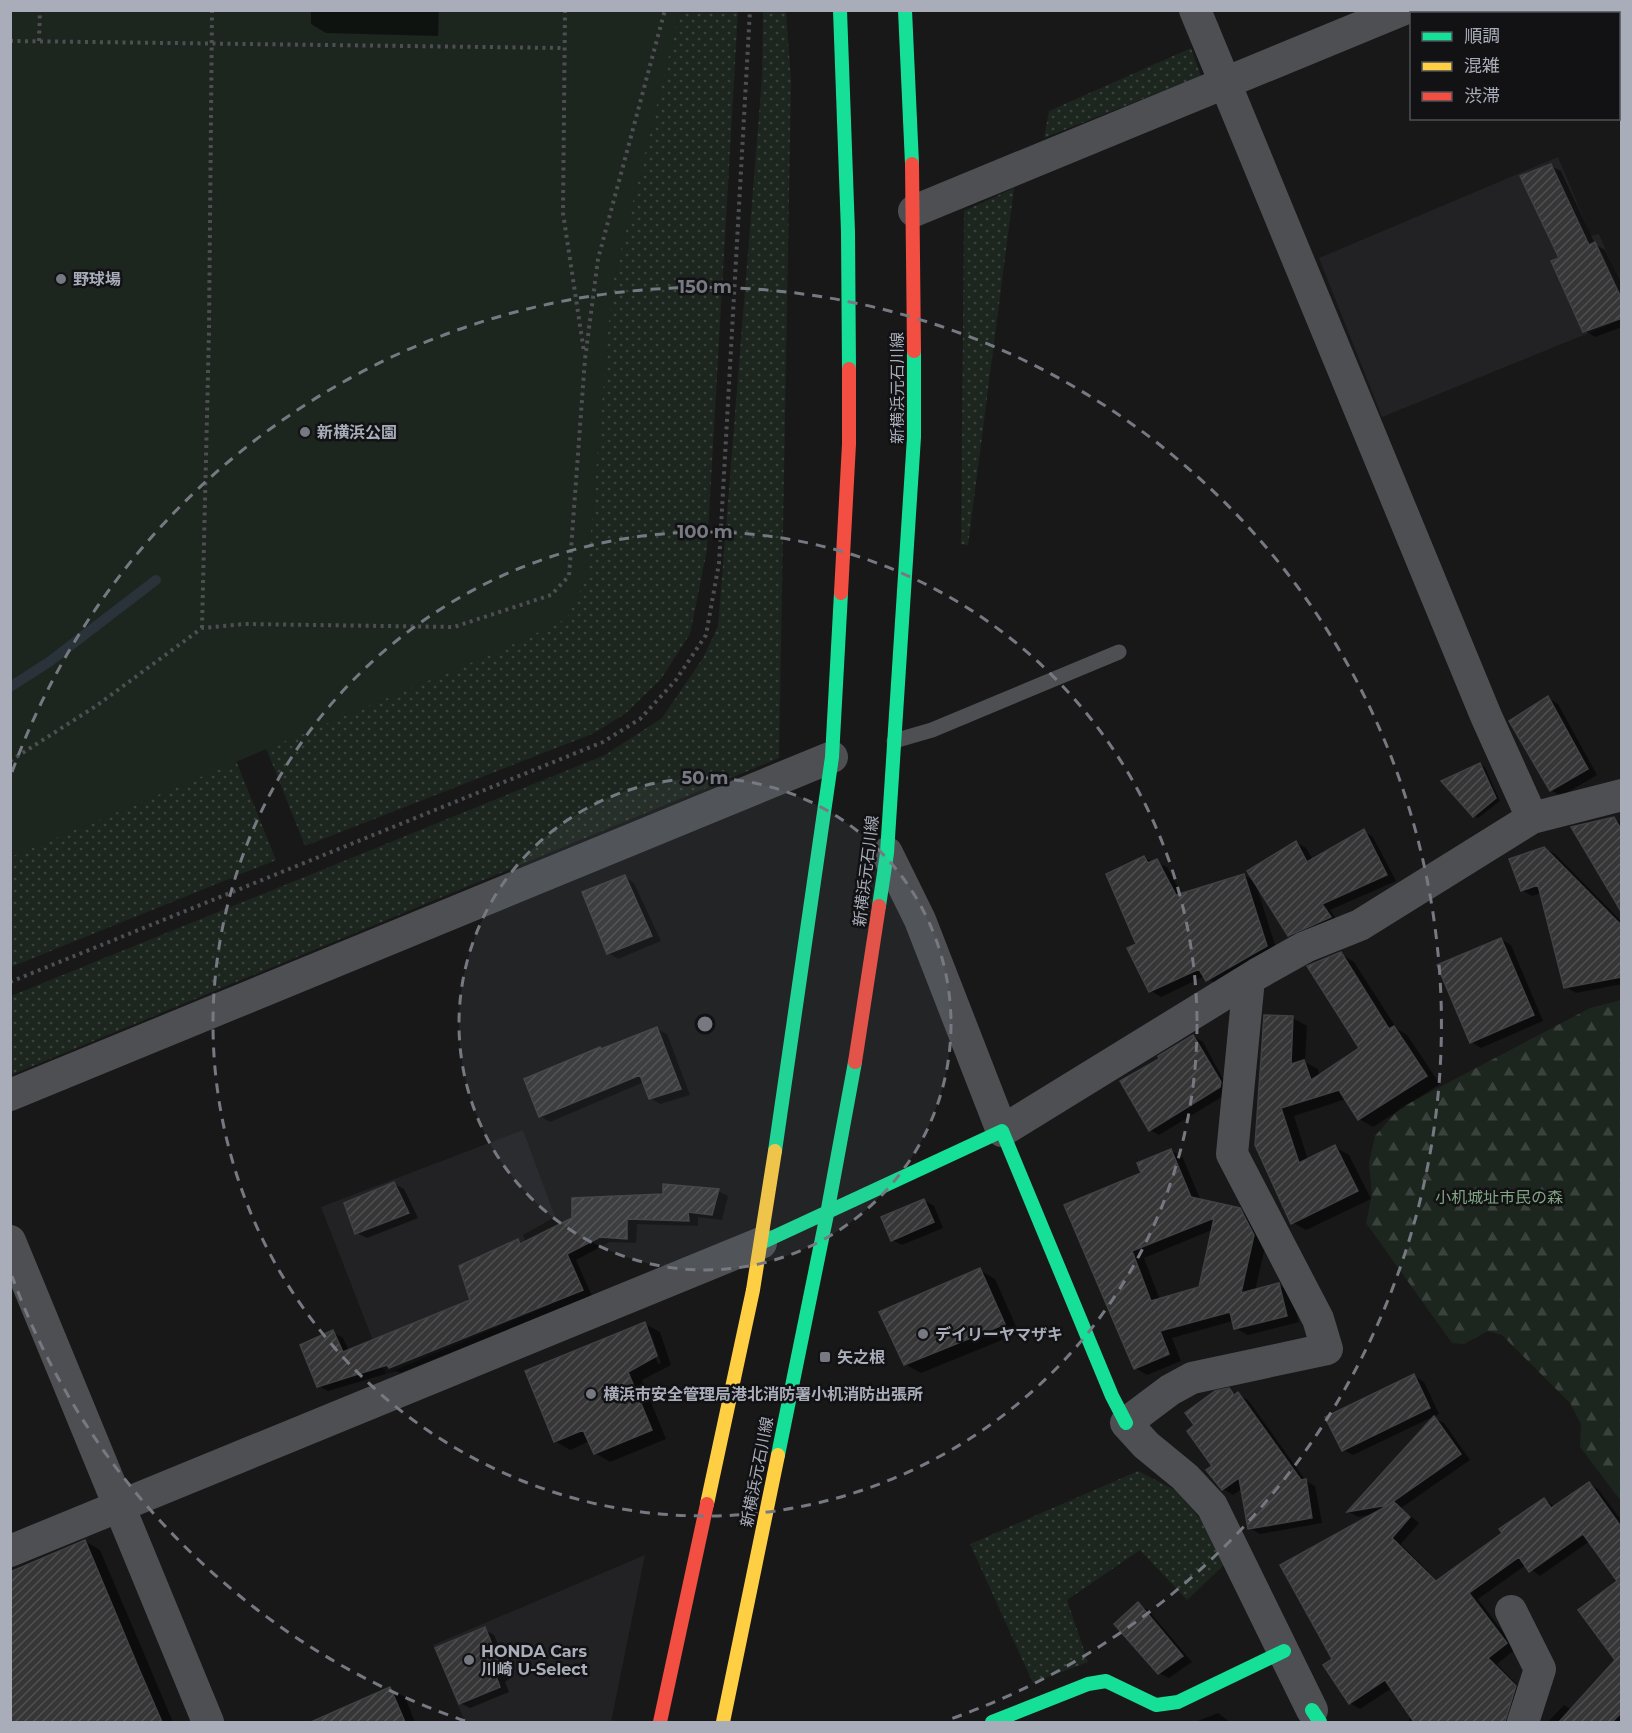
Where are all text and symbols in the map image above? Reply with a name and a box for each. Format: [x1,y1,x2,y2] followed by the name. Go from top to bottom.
[1410,12,1620,120] legend
[1464,25,1500,47] text: 順調
[1464,55,1500,77] text: 混雑
[1464,85,1500,107] text: 渋滞
[73,270,121,289] place label: 野球場
[54,272,68,286] marker: 野球場
[678,276,732,298] text: 150 m
[888,332,907,444] street label: 新横浜元石川線
[317,423,397,442] place label: 新横浜公園
[298,425,312,439] marker: 新横浜公園
[677,521,733,543] text: 100 m
[682,767,728,789] text: 50 m
[850,814,882,928] street label: 新横浜元石川線
[695,1014,715,1034] centre of rings
[1435,1188,1563,1207] park label: 小机城址市民の森
[935,1325,1063,1344] place label: デイリーヤマザキ
[916,1327,930,1341] marker: デイリーヤマザキ
[837,1348,885,1367] place label: 矢之根
[818,1350,832,1364] marker: 矢之根
[603,1385,923,1404] place label: 横浜市安全管理局港北消防署小机消防出張所
[584,1387,598,1401] marker: 横浜市安全管理局港北消防署小机消防出張所
[737,1415,777,1529] street label: 新横浜元石川線
[481,1642,588,1679] place label: HONDA Cars 川崎 U-Select
[462,1653,476,1667] marker: HONDA Cars 川崎 U-Select

